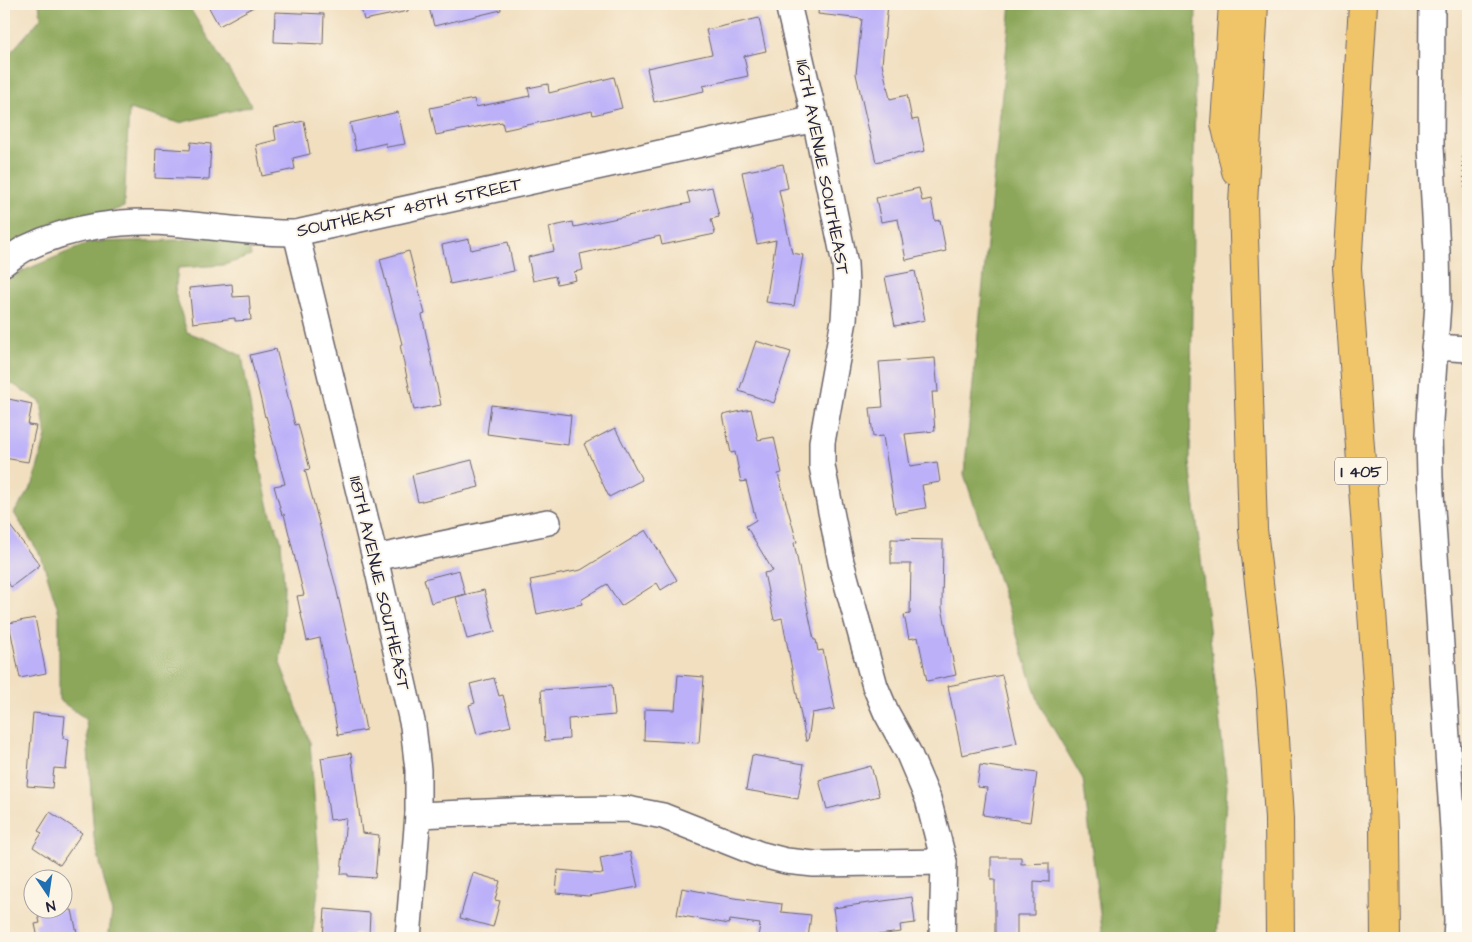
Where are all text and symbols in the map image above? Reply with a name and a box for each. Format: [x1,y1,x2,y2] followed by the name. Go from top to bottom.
[789,57,856,278] street label: 116TH AVENUE SOUTHEAST
[294,171,525,244] street label: SOUTHEAST 48TH STREET
[1335,458,1387,484] road number: I 405
[343,474,417,693] street label: 118TH AVENUE SOUTHEAST
[22,870,72,920] north arrow
[44,895,57,916] text: N

